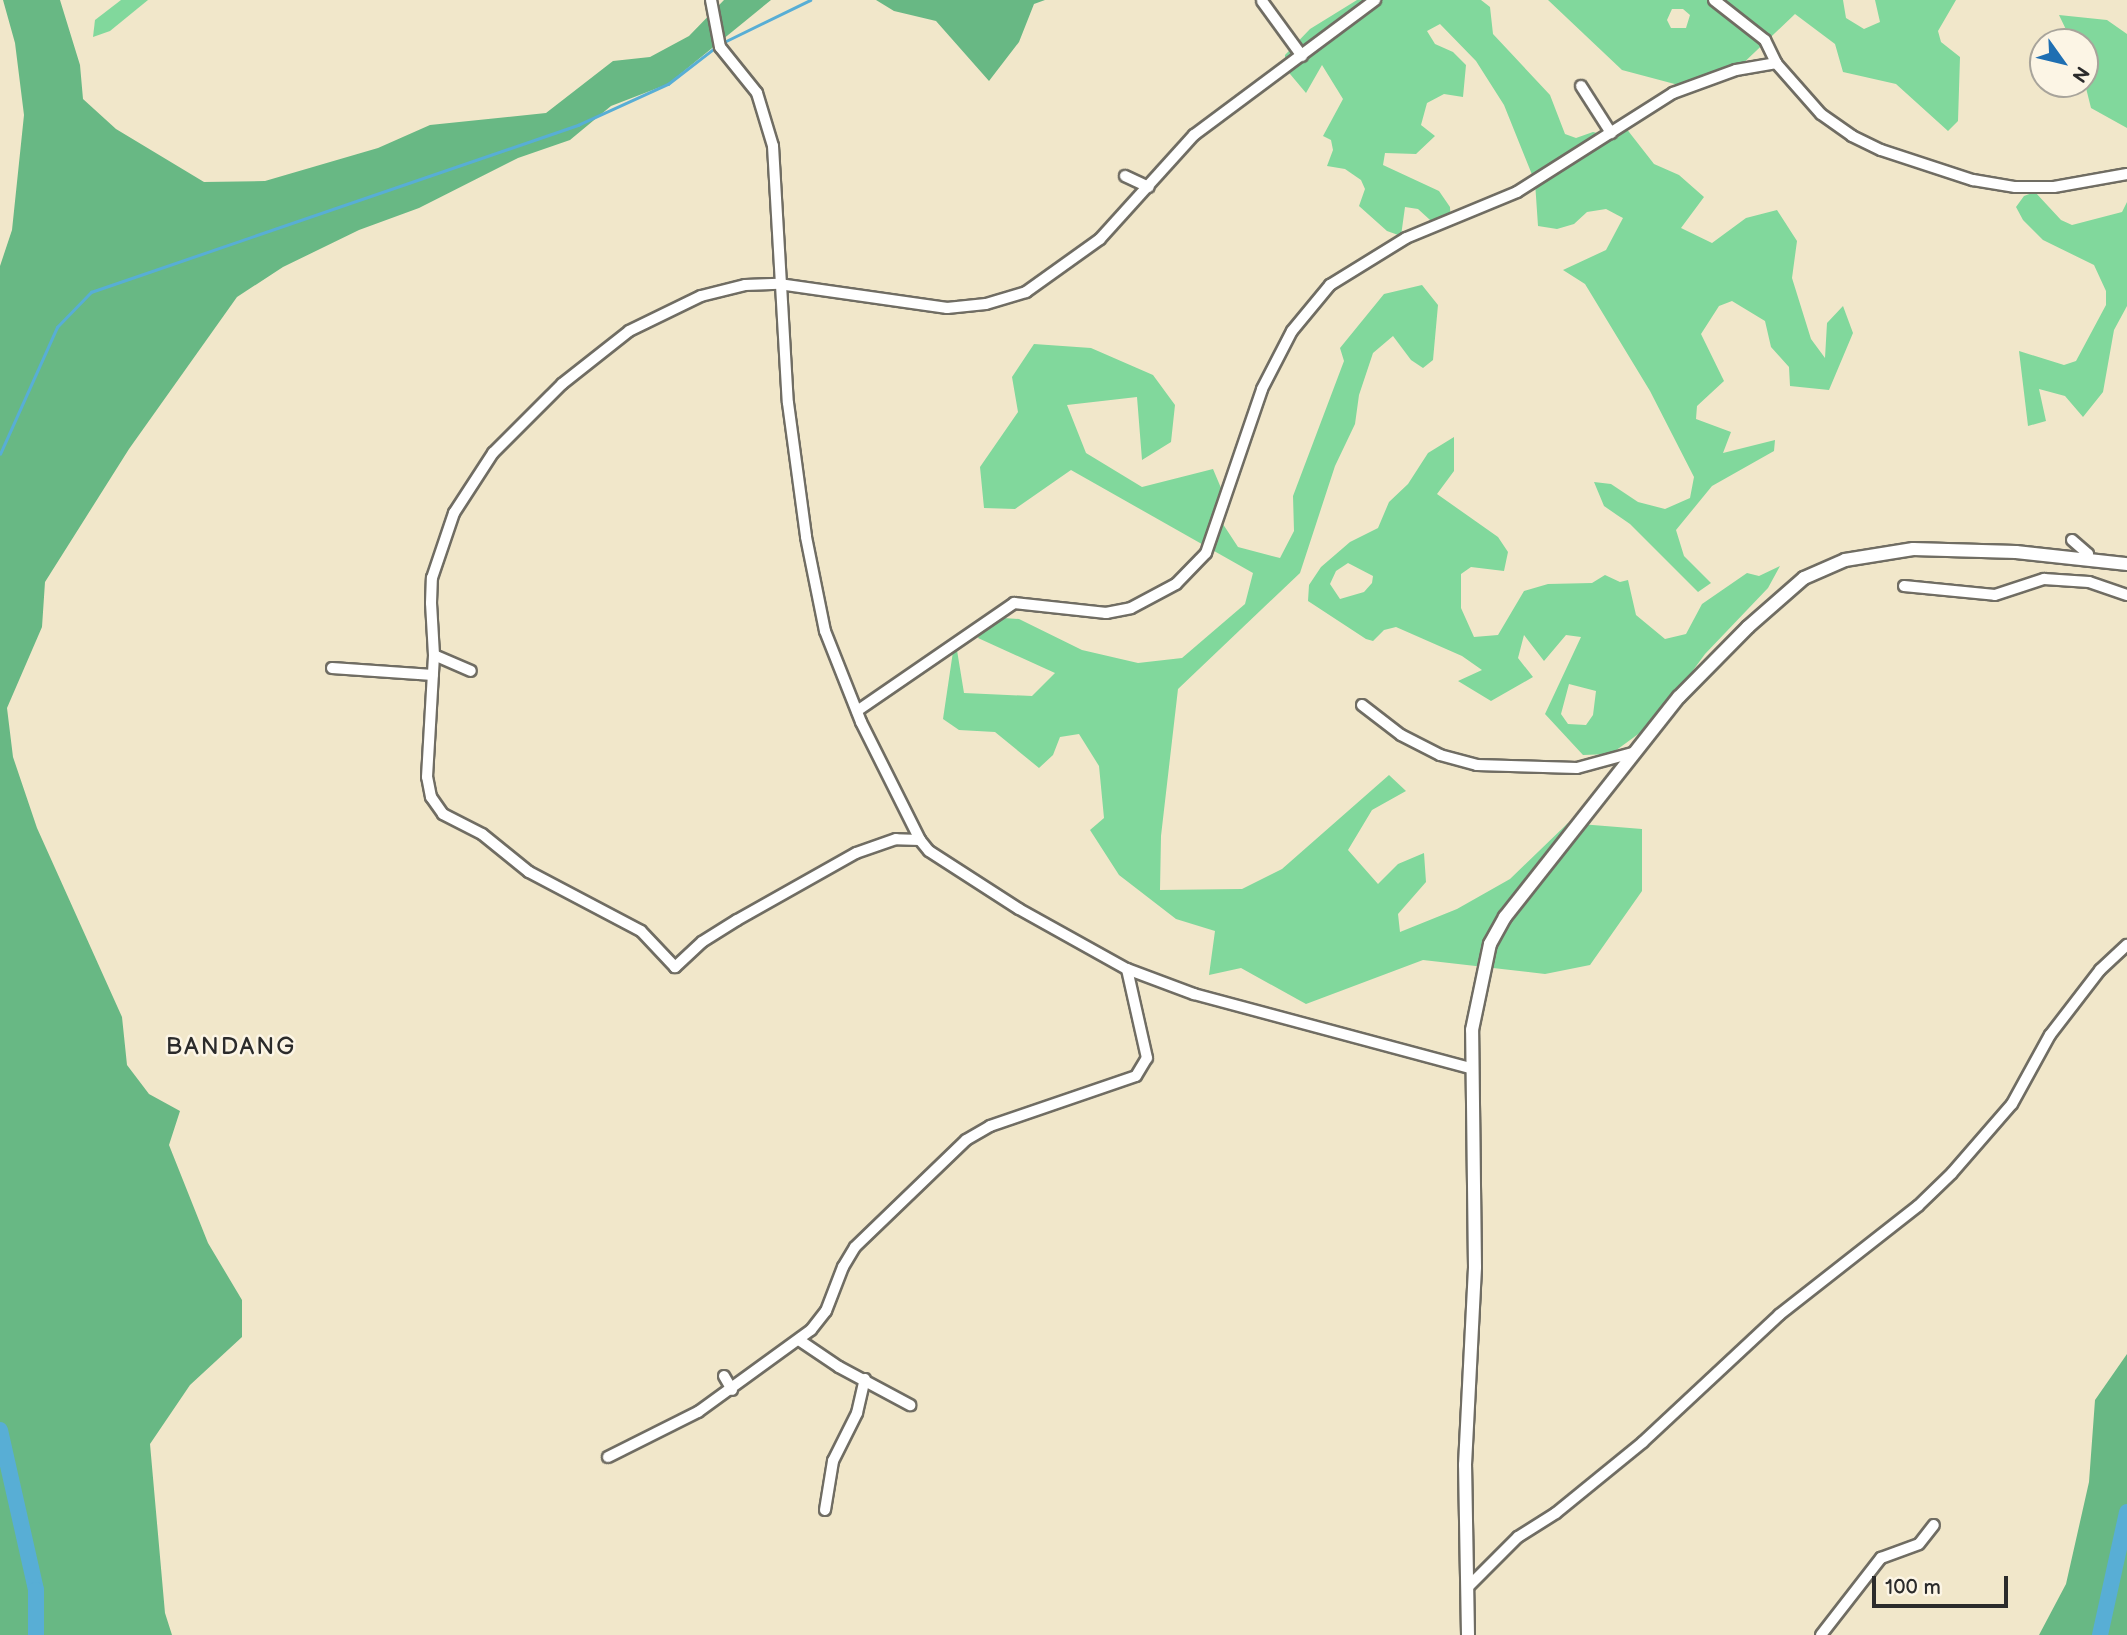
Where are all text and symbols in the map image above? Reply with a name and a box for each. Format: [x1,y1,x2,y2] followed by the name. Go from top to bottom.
[2029,28,2099,98] north arrow
[2067,62,2094,86] text: N
[167,1033,295,1061] district label: BANDANG
[1875,1562,2011,1606] scale bar
[1885,1575,1941,1600] text: 100 m

